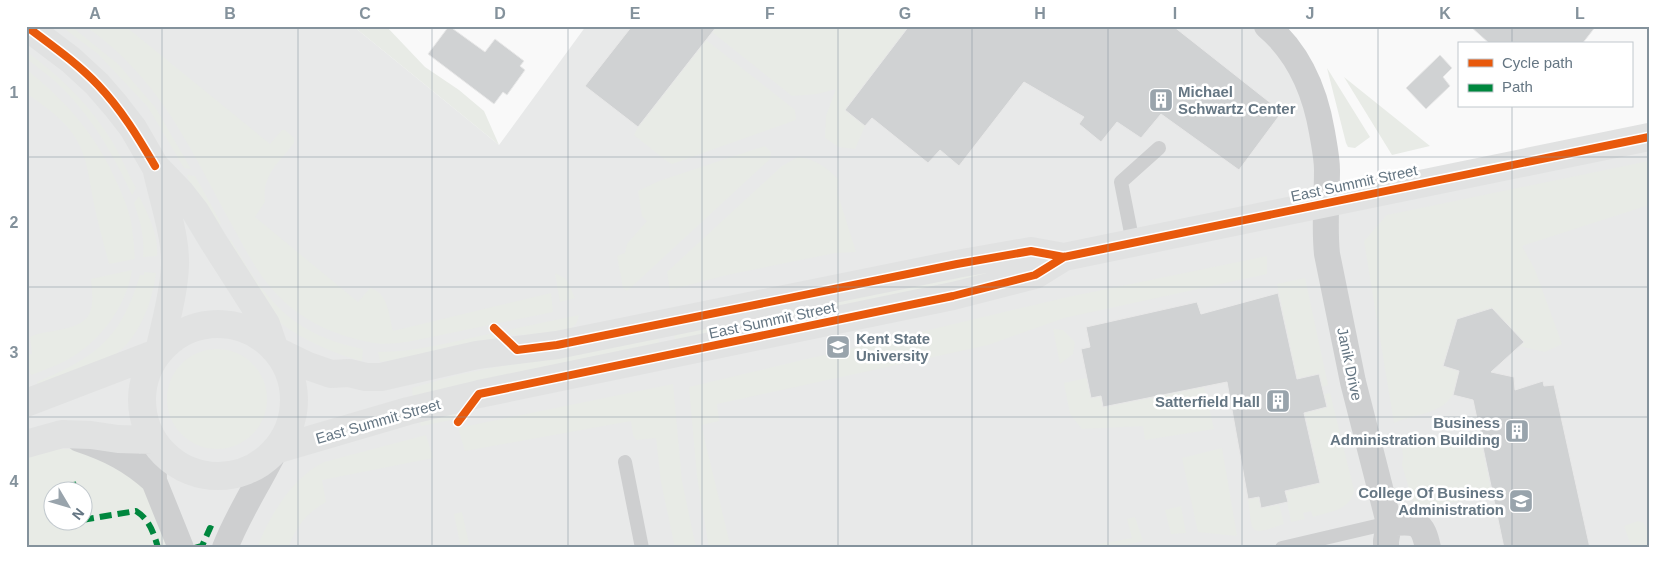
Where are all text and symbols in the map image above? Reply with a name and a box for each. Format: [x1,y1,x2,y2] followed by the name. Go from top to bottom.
[89,5,101,22] text: A
[224,5,236,22] text: B
[359,5,371,22] text: C
[494,5,506,22] text: D
[630,5,641,22] text: E
[765,5,775,22] text: F
[899,5,911,22] text: G
[1034,5,1046,22] text: H
[1173,5,1177,22] text: I
[1306,5,1314,22] text: J
[1439,5,1451,22] text: K
[1575,5,1585,22] text: L
[1458,42,1632,108] legend
[1502,54,1573,71] text: Cycle path
[1502,78,1533,95] text: Path
[1178,83,1296,117] place label: Michael Schwartz Center
[10,84,19,101] text: 1
[1148,87,1174,113] building icon: Michael Schwartz Center
[1289,161,1420,205] street label: East Summit Street
[10,214,19,231] text: 2
[707,298,838,342] street label: East Summit Street
[1334,326,1366,402] street label: Janik Drive
[856,330,930,364] place label: Kent State University
[825,334,851,360] school or university icon: Kent State University
[10,344,19,361] text: 3
[1265,388,1291,414] building icon: Satterfield Hall
[1155,393,1260,410] place label: Satterfield Hall
[314,395,443,447] street label: East Summit Street
[1330,414,1500,448] place label: Business Administration Building
[1504,418,1530,444] building icon: Business Administration Building
[10,473,19,490] text: 4
[42,482,92,532] north arrow
[1358,484,1504,518] place label: College Of Business Administration
[1508,488,1534,514] school or university icon: College Of Business Administration
[69,505,88,523] text: N

